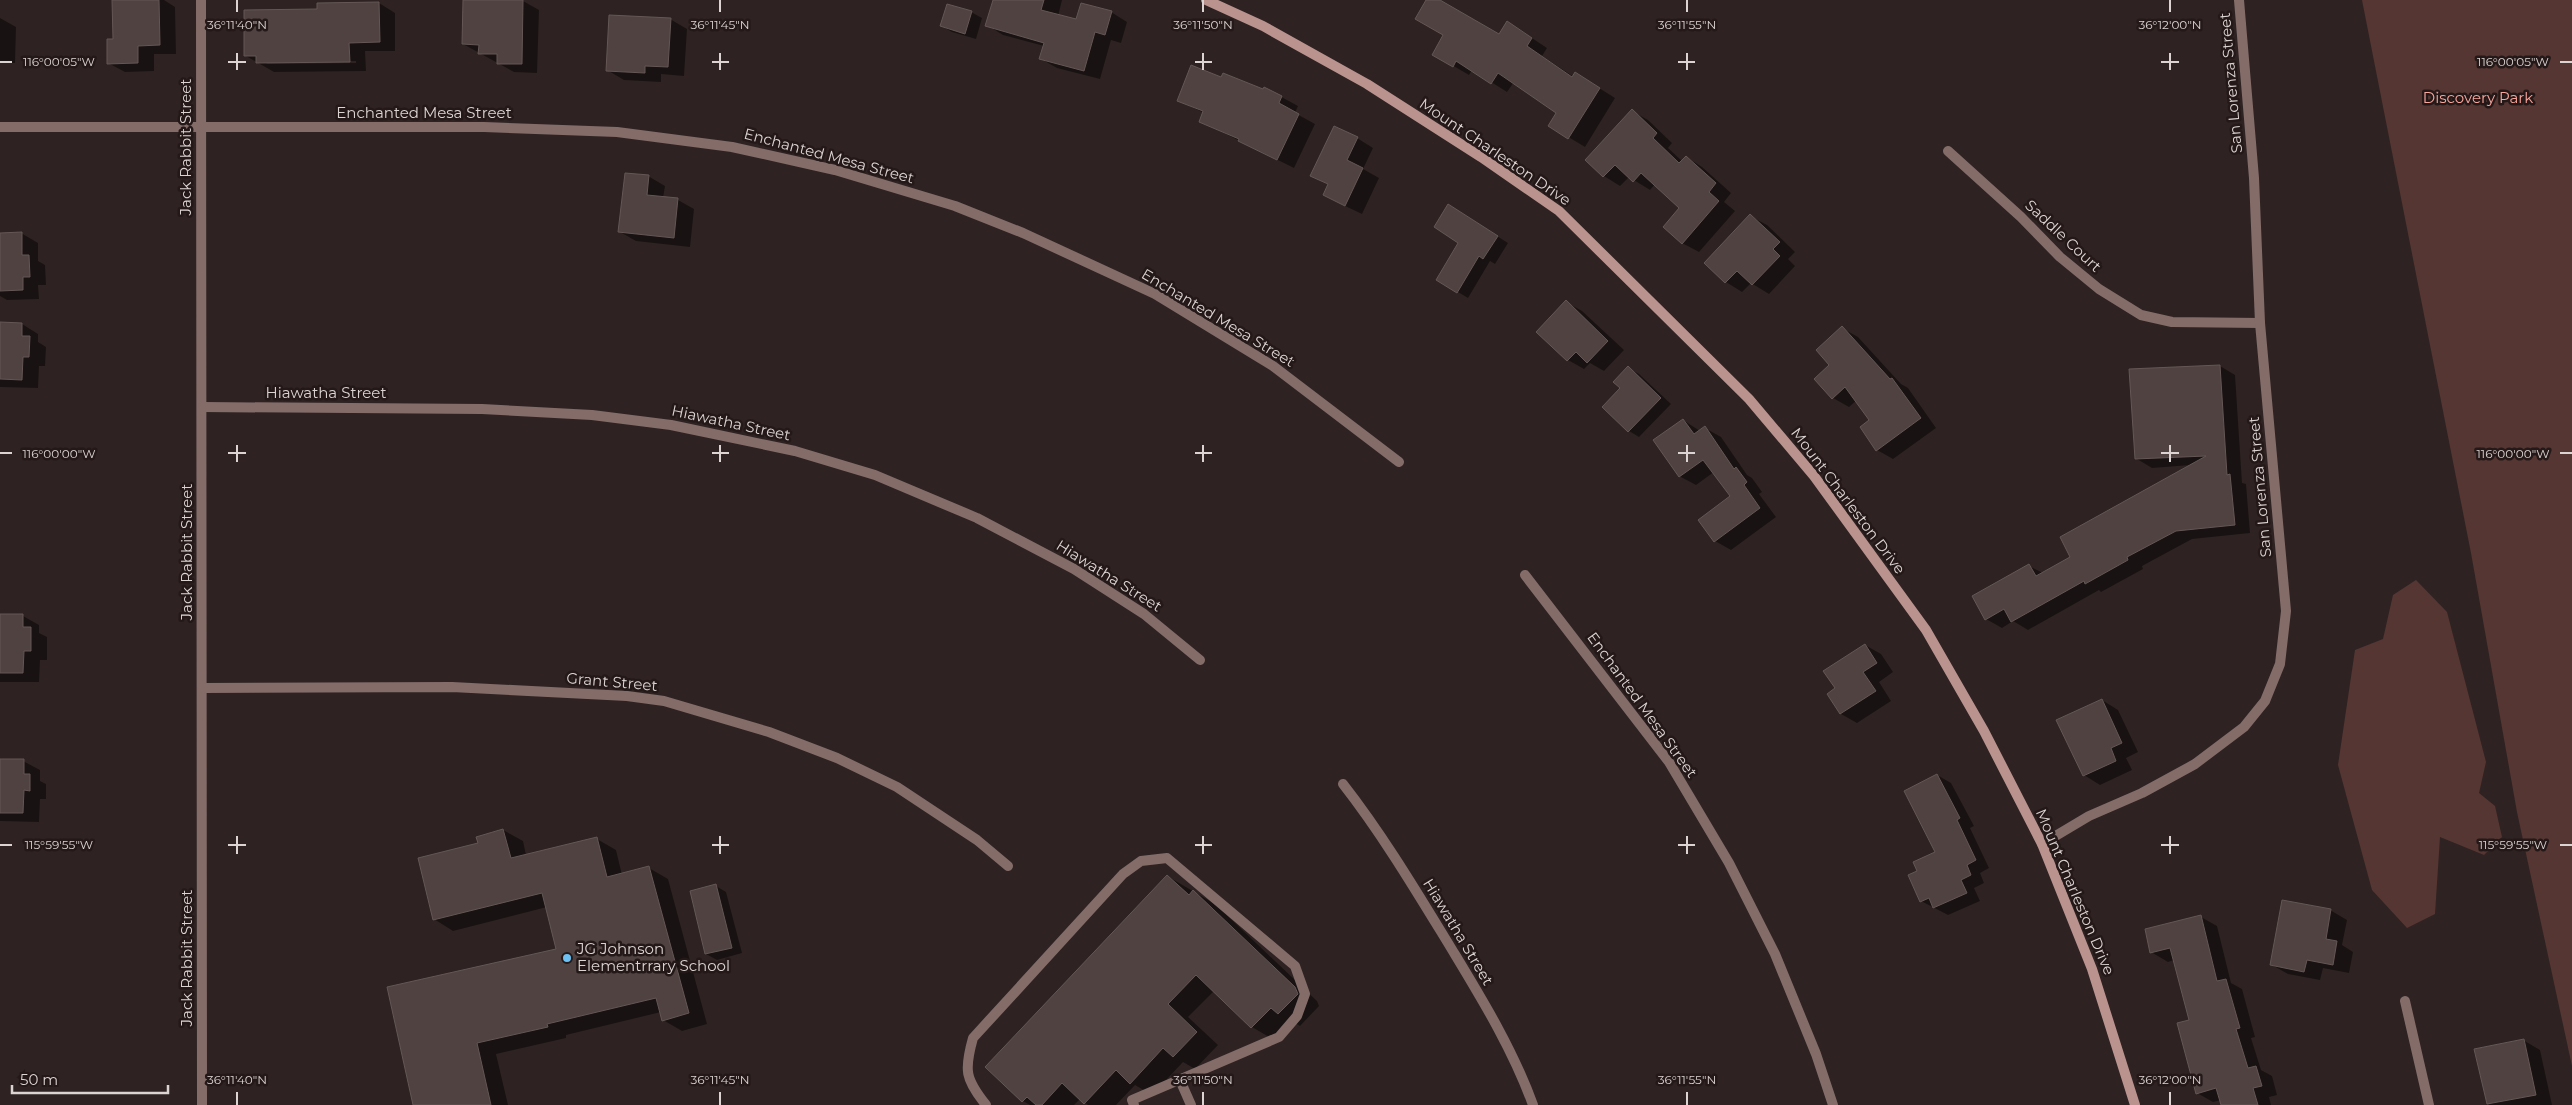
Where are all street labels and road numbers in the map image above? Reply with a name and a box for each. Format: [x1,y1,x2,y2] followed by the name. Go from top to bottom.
[2215,12,2246,154] street label: San Lorenza Street
[176,79,195,216] street label: Jack Rabbit Street
[1416,94,1575,209] street label: Mount Charleston Drive
[336,103,512,122] street label: Enchanted Mesa Street
[742,124,916,187] street label: Enchanted Mesa Street
[2021,195,2105,276] street label: Saddle Court
[1138,264,1298,371] street label: Enchanted Mesa Street
[265,383,387,402] street label: Hiawatha Street
[670,401,792,444] street label: Hiawatha Street
[2244,416,2275,558] street label: San Lorenza Street
[1787,424,1910,578] street label: Mount Charleston Drive
[177,484,196,621] street label: Jack Rabbit Street
[1053,535,1166,616] street label: Hiawatha Street
[1583,628,1702,781] street label: Enchanted Mesa Street
[566,668,658,695] street label: Grant Street
[2032,806,2119,978] street label: Mount Charleston Drive
[1419,875,1498,989] street label: Hiawatha Street
[177,890,196,1027] street label: Jack Rabbit Street

